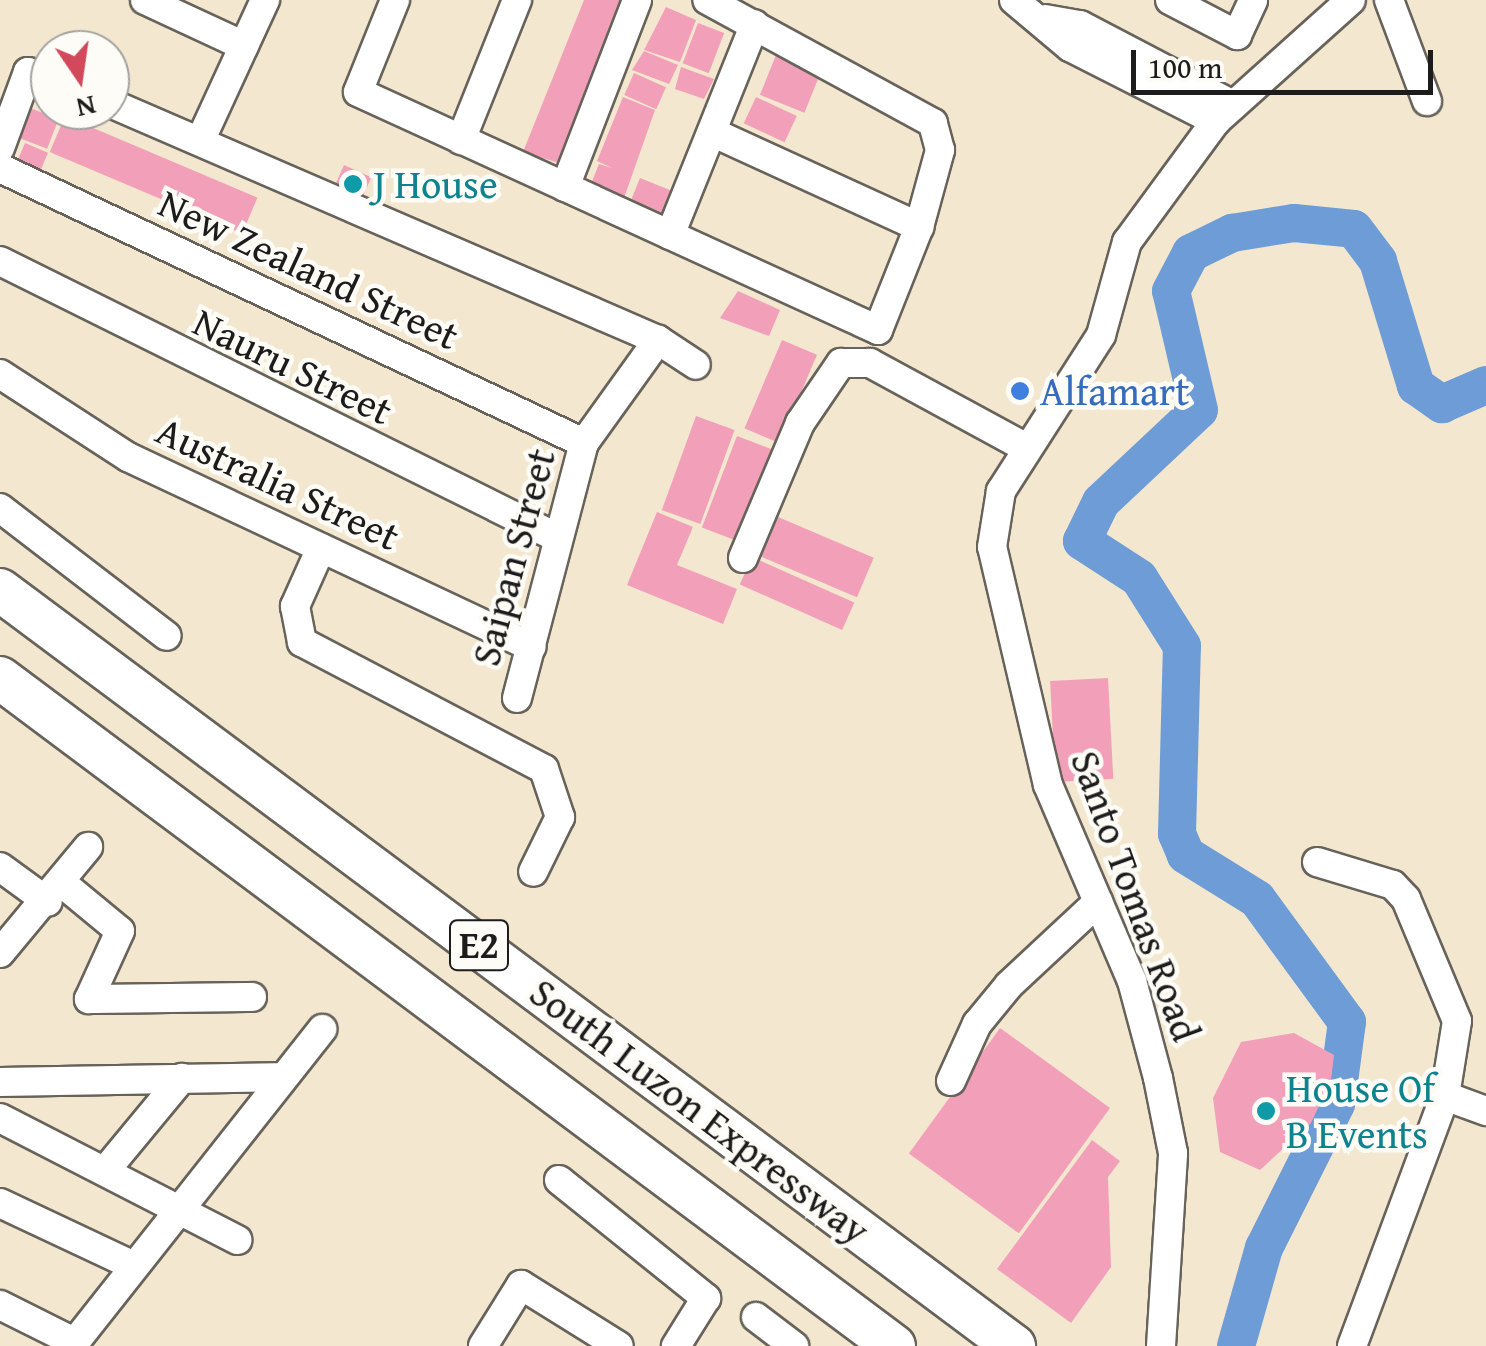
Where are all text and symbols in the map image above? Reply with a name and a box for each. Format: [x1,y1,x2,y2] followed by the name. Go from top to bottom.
[30,30,130,130] north arrow
[1136,30,1438,92] scale bar
[1148,45,1222,89] text: 100 m
[73,86,100,130] text: N
[373,160,498,208] place label: J House
[342,173,364,195] marker: J House
[152,179,466,359] street label: New Zealand Street
[186,297,400,435] street label: Nauru Street
[1040,367,1189,415] place label: Alfamart
[1009,380,1031,402] marker: Alfamart
[149,406,407,560] street label: Australia Street
[461,443,565,671] street label: Saipan Street
[1061,744,1211,1048] street label: Santo Tomas Road
[446,912,512,978] road number: E2
[521,968,879,1254] street label: South Luzon Expressway
[1286,1064,1435,1158] place label: House Of B Events
[1255,1100,1277,1122] marker: House Of B Events

